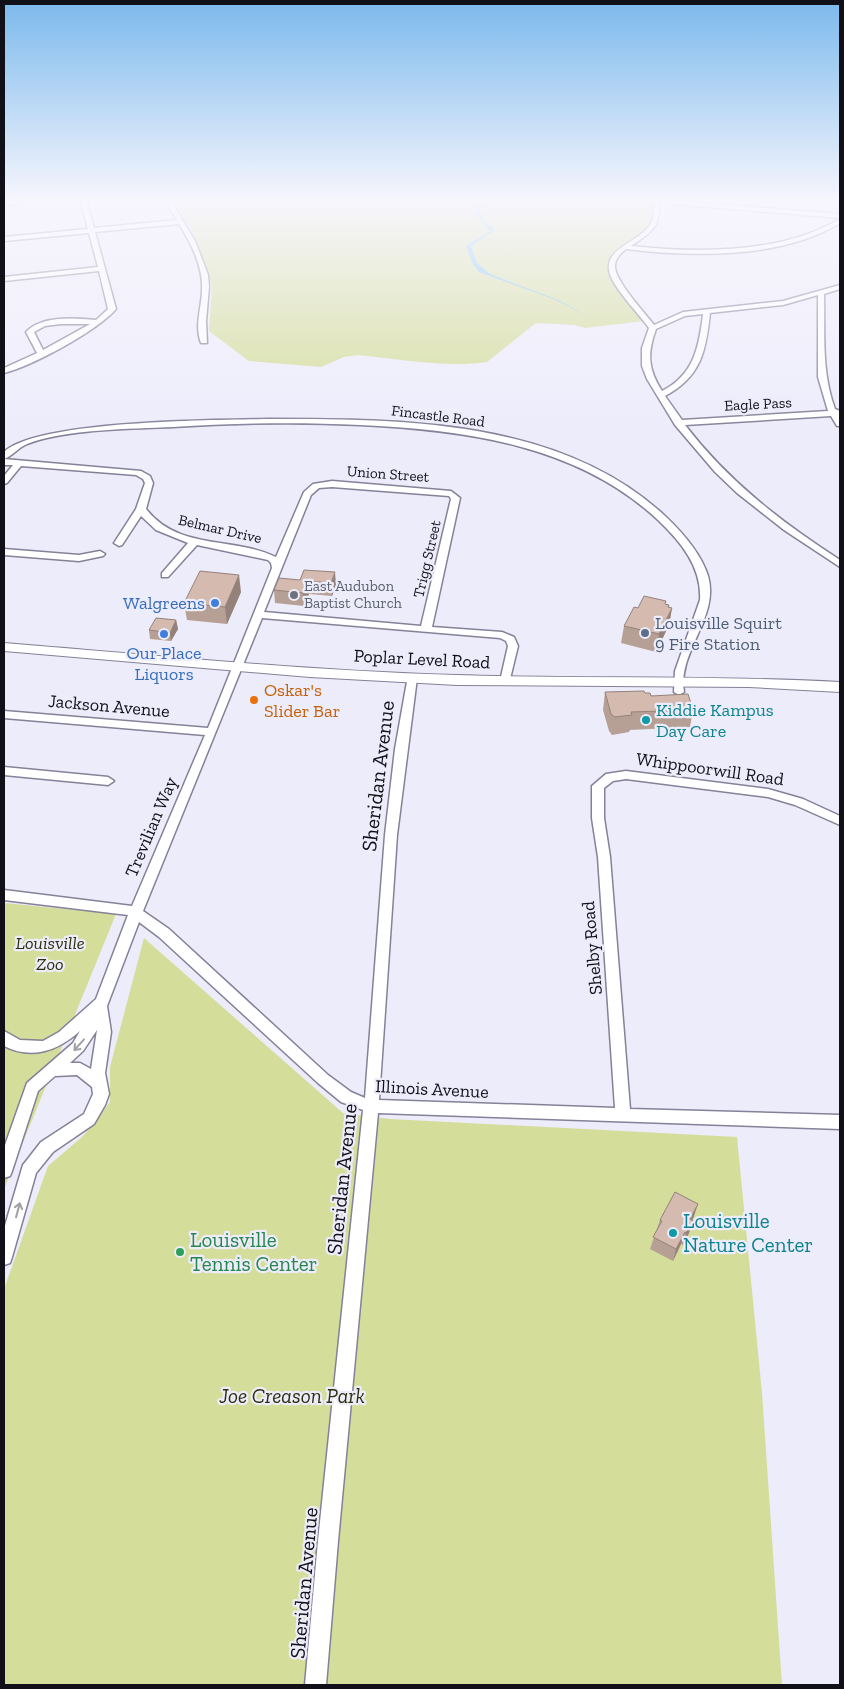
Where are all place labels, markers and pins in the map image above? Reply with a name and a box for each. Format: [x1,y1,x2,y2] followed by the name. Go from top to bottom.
[304,577,403,612] place label: East Audubon Baptist Church
[288,589,300,601] marker: East Audubon Baptist Church
[123,592,205,614] place label: Walgreens
[209,597,221,609] marker: Walgreens
[655,612,782,655] place label: Louisville Squirt 9 Fire Station
[639,627,651,639] marker: Louisville Squirt 9 Fire Station
[158,628,170,640] marker: Our Place Liquors
[126,642,202,685] place label: Our Place Liquors
[264,679,340,722] place label: Oskar's Slider Bar
[248,694,260,706] marker: Oskar's Slider Bar
[656,699,774,742] place label: Kiddie Kampus Day Care
[640,714,652,726] marker: Kiddie Kampus Day Care
[683,1208,813,1257] place label: Louisville Nature Center
[190,1227,317,1276] place label: Louisville Tennis Center
[667,1227,679,1239] marker: Louisville Nature Center
[174,1246,186,1258] marker: Louisville Tennis Center

